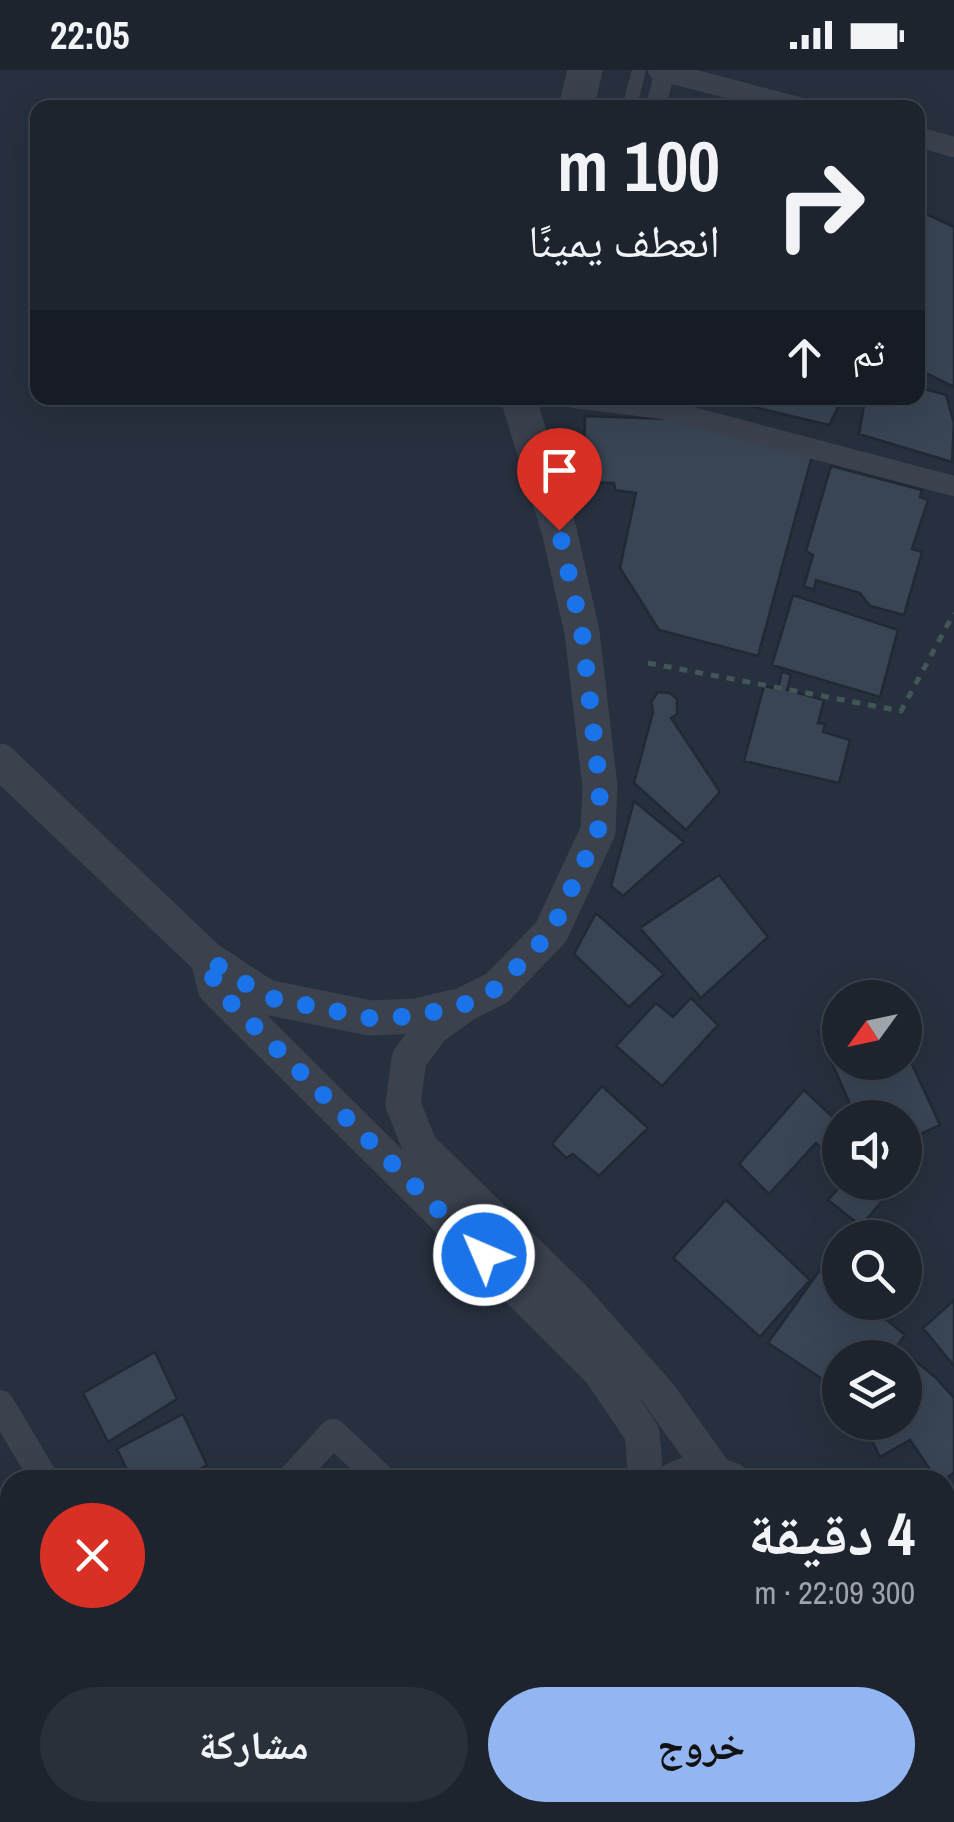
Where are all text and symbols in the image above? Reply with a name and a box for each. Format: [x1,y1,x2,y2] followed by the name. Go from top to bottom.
[50,10,130,61] text: 22:05
[557,119,720,213] text: 100 m
[755,140,885,270] icon: right
[528,210,720,271] text: انعطف يمينًا
[852,327,885,378] text: ثم
[777,330,832,385] icon: ahead
[517,428,602,531] pin
[532,443,587,498] icon: arrive
[822,980,922,1080] north arrow
[822,980,922,1440] map controls
[822,1100,922,1200] button: sound
[432,1203,536,1307] position arrow
[822,1220,922,1320] button: search
[822,1340,922,1440] button: layers
[748,1493,915,1574] text: 4 دقيقة
[40,1503,145,1608] button: close
[755,1571,915,1614] text: 300 m · 22:09
[40,1687,468,1802] button: مشاركة
[488,1687,915,1802] button: خروج

